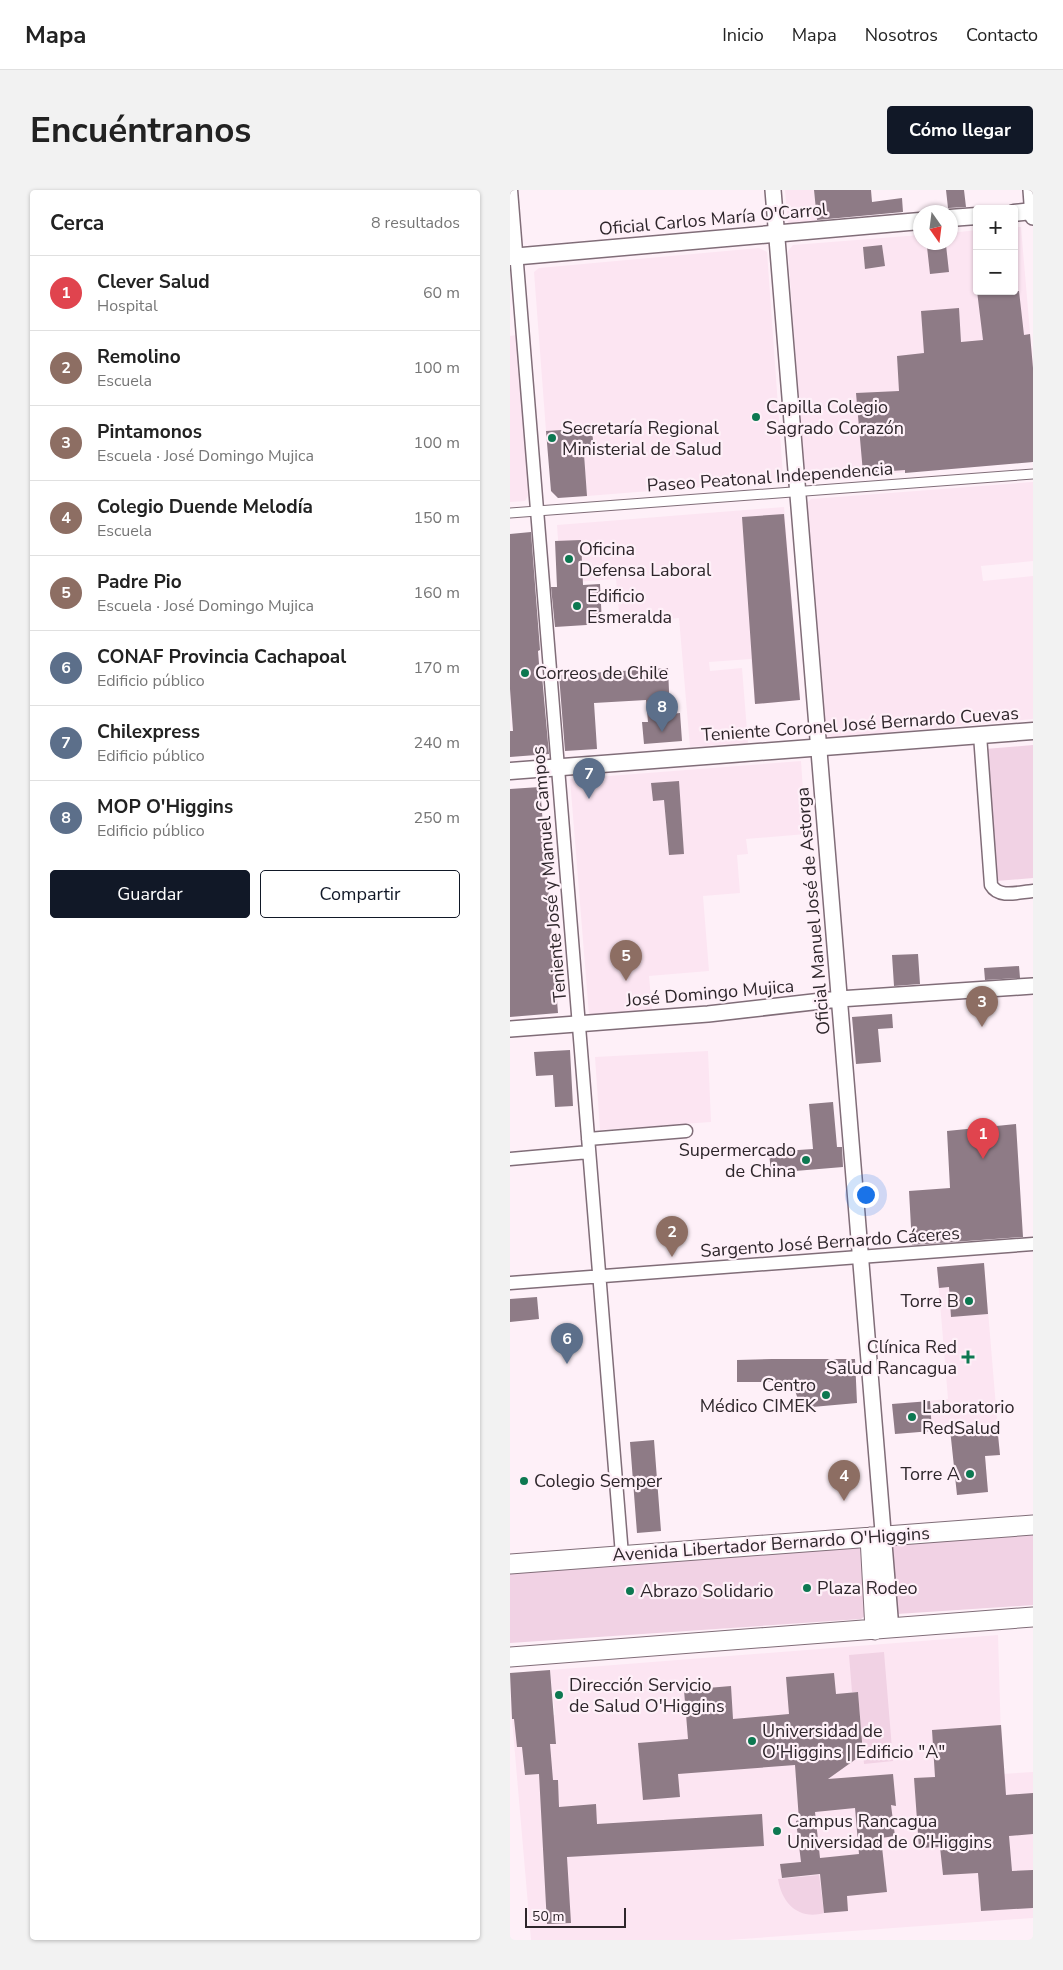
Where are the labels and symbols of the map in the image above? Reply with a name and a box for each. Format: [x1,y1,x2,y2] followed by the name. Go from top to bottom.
[598,197,829,241] street label: Oficial Carlos María O'Carrol
[913,205,958,250] north arrow
[766,395,904,440] place label: Capilla Colegio Sagrado Corazón
[750,411,762,423] marker: Capilla Colegio Sagrado Corazón
[562,416,722,461] place label: Secretaría Regional Ministerial de Salud
[546,432,558,444] marker: Secretaría Regional Ministerial de Salud
[646,456,894,498] street label: Paseo Peatonal Independencia
[579,537,712,582] place label: Oficina Defensa Laboral
[563,553,575,565] marker: Oficina Defensa Laboral
[587,584,672,629] place label: Edificio Esmeralda
[571,600,583,612] marker: Edificio Esmeralda
[535,661,668,685] place label: Correos de Chile
[519,667,531,679] marker: Correos de Chile
[646,691,678,732] pin: 8
[701,701,1019,747] street label: Teniente Coronel José Bernardo Cuevas
[526,745,572,1003] street label: Teniente José y Manuel Campos
[573,758,605,799] pin: 7
[790,786,836,1036] street label: Oficial Manuel José de Astorga
[610,940,642,981] pin: 5
[624,974,795,1012] street label: José Domingo Mujica
[966,986,998,1027] pin: 3
[967,1118,999,1159] pin: 1
[679,1138,796,1183] place label: Supermercado de China
[800,1154,812,1166] marker: Supermercado de China
[853,1182,879,1208] your location
[656,1216,688,1257] pin: 2
[700,1221,960,1263] street label: Sargento José Bernardo Cáceres
[900,1289,959,1313] place label: Torre B
[963,1295,975,1307] marker: Torre B
[551,1323,583,1364] pin: 6
[826,1335,957,1380] place label: Clínica Red Salud Rancagua
[961,1350,975,1364] marker: Clínica Red Salud Rancagua
[700,1373,817,1418] place label: Centro Médico CIMEK
[820,1389,832,1401] marker: Centro Médico CIMEK
[922,1395,1015,1440] place label: Laboratorio RedSalud
[906,1411,918,1423] marker: Laboratorio RedSalud
[828,1460,860,1501] pin: 4
[900,1462,960,1486] place label: Torre A
[964,1468,976,1480] marker: Torre A
[534,1469,663,1493] place label: Colegio Semper
[518,1475,530,1487] marker: Colegio Semper
[612,1521,930,1567] street label: Avenida Libertador Bernardo O'Higgins
[817,1576,918,1600] place label: Plaza Rodeo
[640,1579,774,1603] place label: Abrazo Solidario
[801,1582,813,1594] marker: Plaza Rodeo
[624,1585,636,1597] marker: Abrazo Solidario
[569,1673,725,1718] place label: Dirección Servicio de Salud O'Higgins
[553,1689,565,1701] marker: Dirección Servicio de Salud O'Higgins
[762,1719,945,1764] place label: Universidad de O'Higgins | Edificio "A"
[746,1735,758,1747] marker: Universidad de O'Higgins | Edificio "A"
[787,1809,992,1854] place label: Campus Rancagua Universidad de O'Higgins
[771,1825,783,1837] marker: Campus Rancagua Universidad de O'Higgins
[525,1905,626,1928] scale bar

